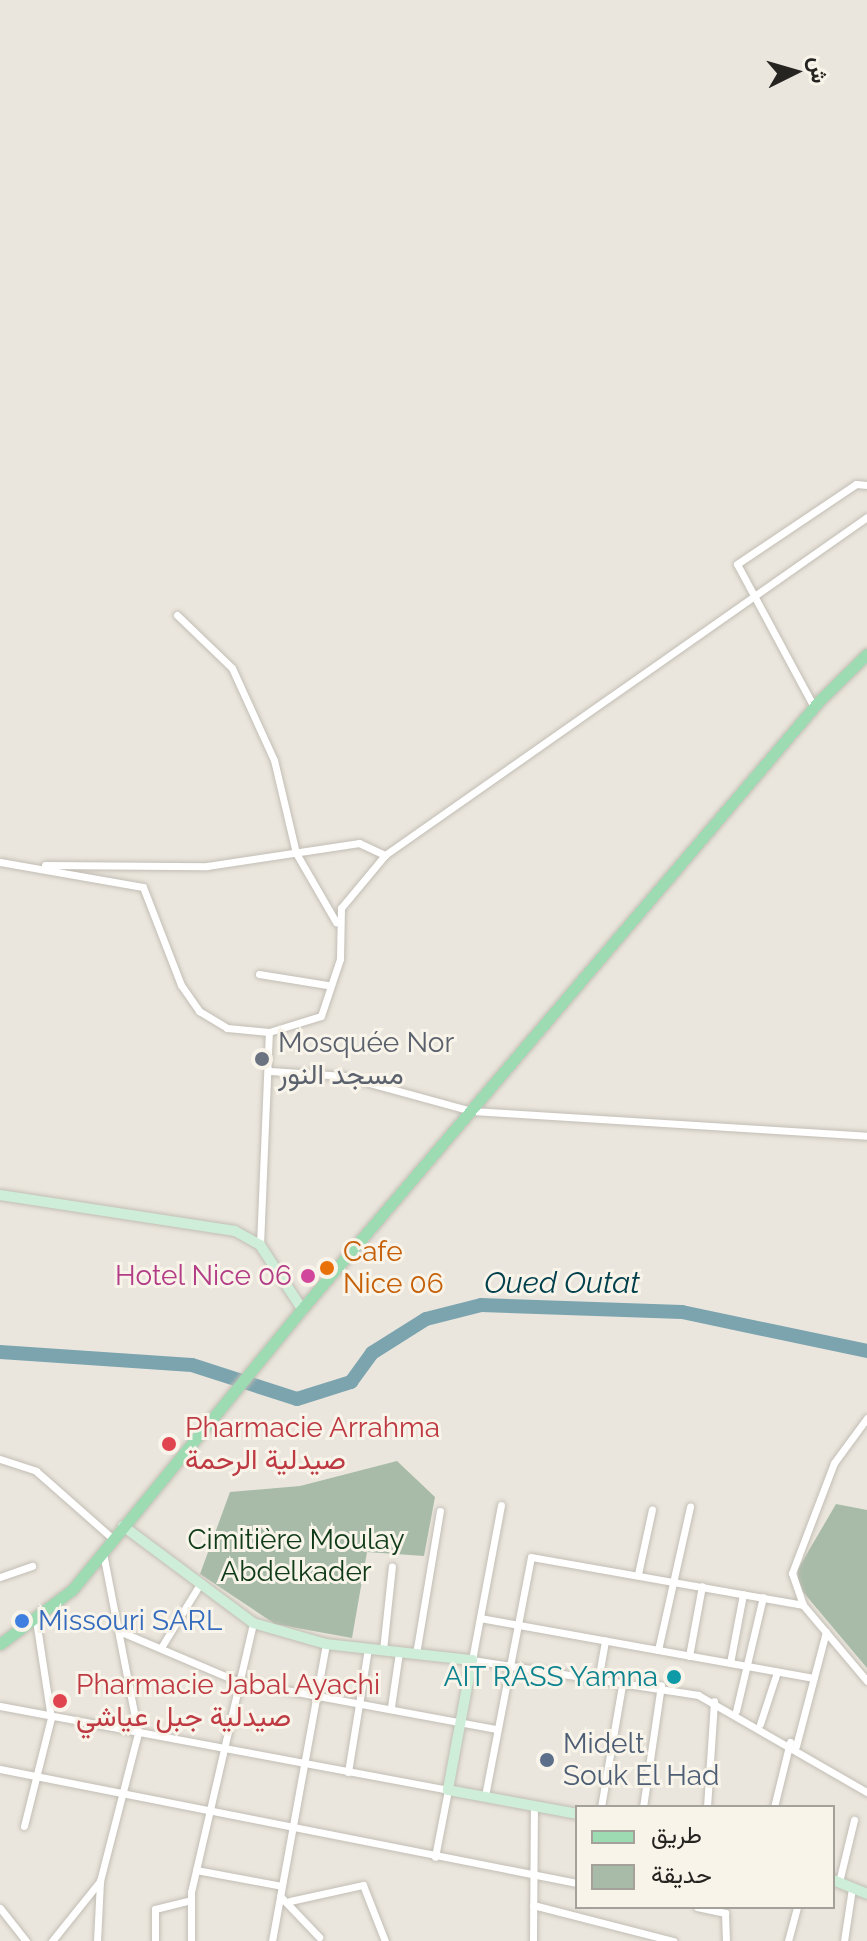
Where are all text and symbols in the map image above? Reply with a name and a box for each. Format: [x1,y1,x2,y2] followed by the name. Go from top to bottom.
[755,32,835,112] north arrow
[805,56,833,84] text: ش
[278,1026,454,1092] place label: Mosquée Nor مسجد النور
[253,1050,271,1068] marker: Mosquée Nor مسجد النور
[343,1235,444,1301] place label: Cafe Nice 06
[114,1259,292,1293] place label: Hotel Nice 06
[318,1259,336,1277] marker: Cafe Nice 06
[484,1265,640,1301] water label: Oued Outat
[299,1267,317,1285] marker: Hotel Nice 06
[185,1411,441,1477] place label: Pharmacie Arrahma صيدلية الرحمة
[160,1435,178,1453] marker: Pharmacie Arrahma صيدلية الرحمة
[187,1523,405,1589] park label: Cimitière Moulay Abdelkader
[38,1604,222,1638] place label: Missouri SARL
[13,1612,31,1630] marker: Missouri SARL
[442,1660,658,1694] place label: AIT RASS Yamna
[76,1668,382,1734] place label: Pharmacie Jabal Ayachi صيدلية جبل عياشي
[665,1668,683,1686] marker: AIT RASS Yamna
[51,1692,69,1710] marker: Pharmacie Jabal Ayachi صيدلية جبل عياشي
[563,1727,720,1793] place label: Midelt Souk El Had
[538,1751,556,1769] marker: Midelt Souk El Had
[575,1805,835,1909] legend
[651,1820,702,1849] text: طريق
[651,1860,712,1889] text: حديقة

